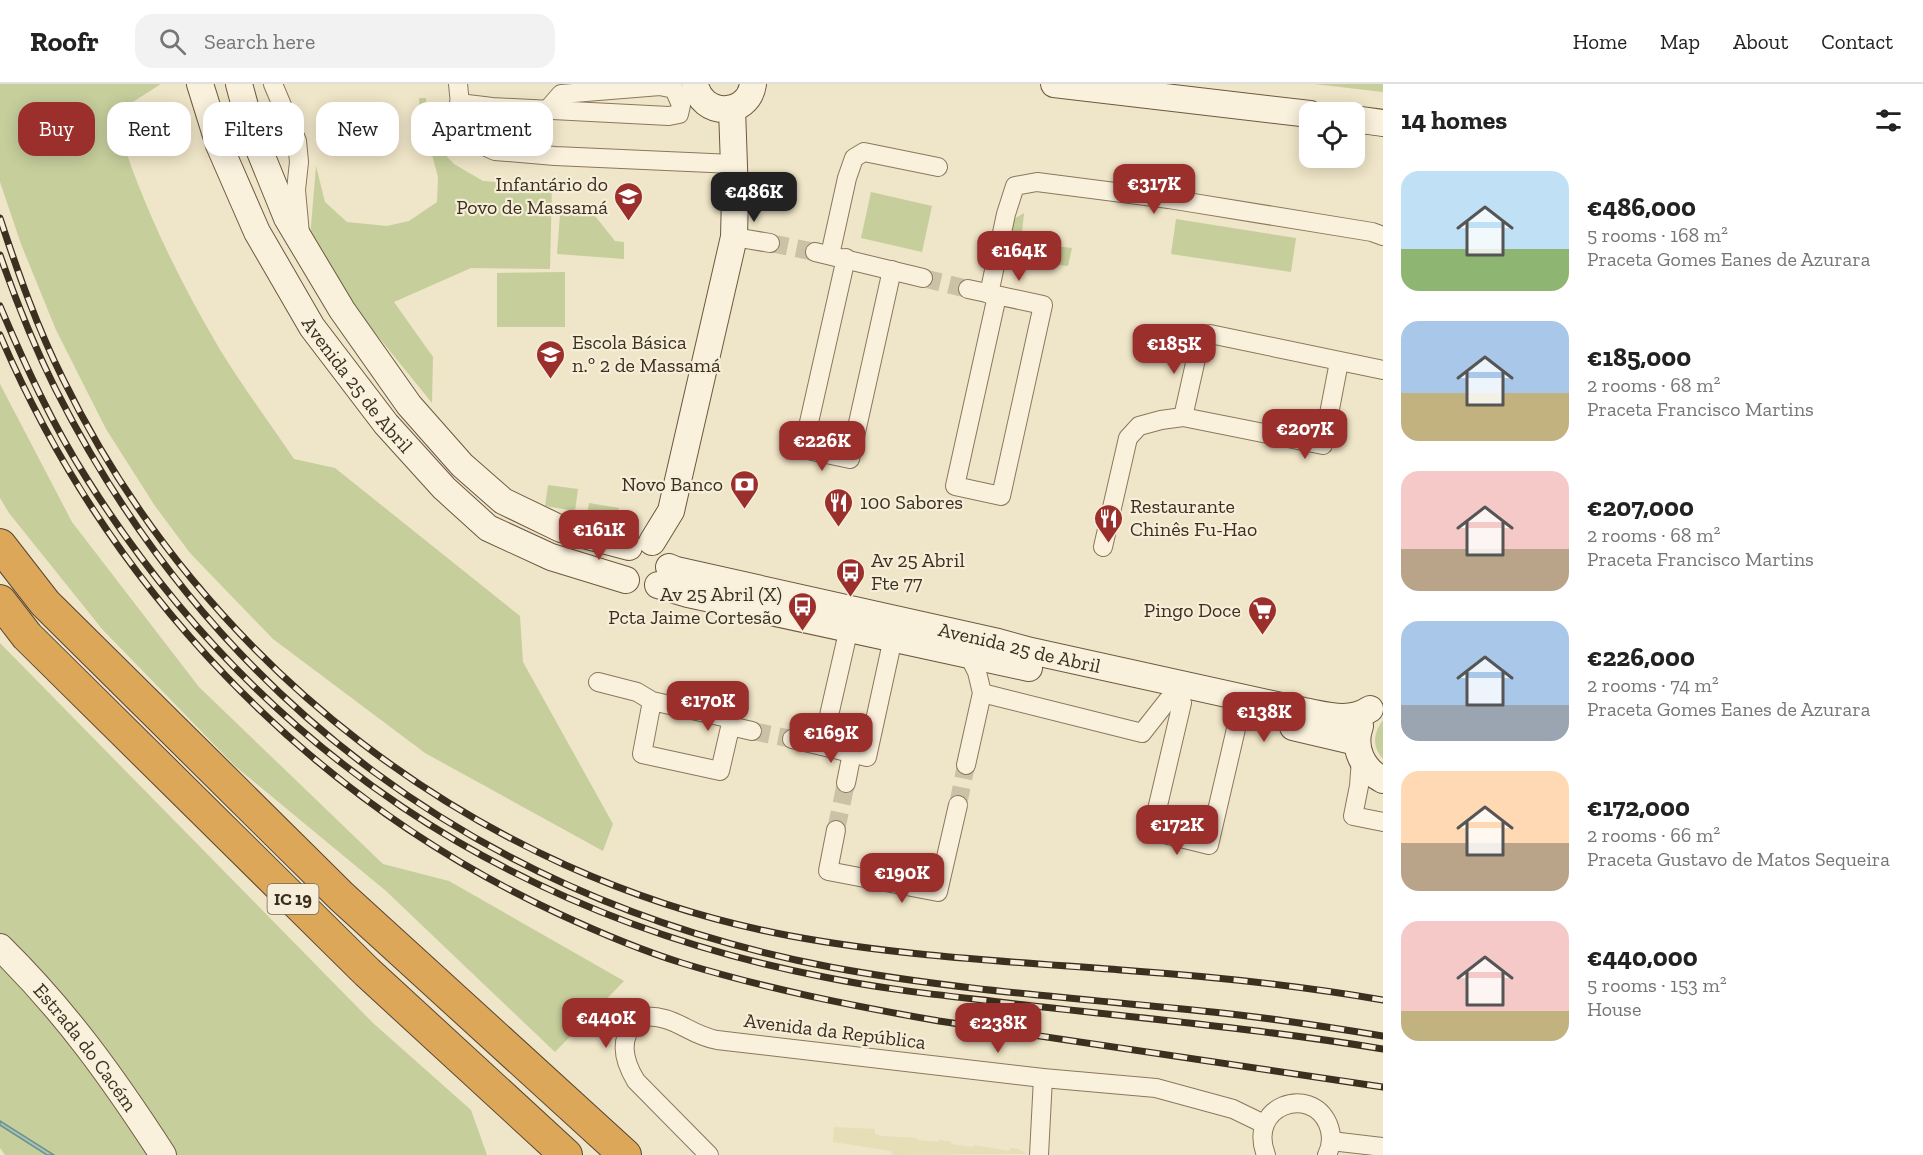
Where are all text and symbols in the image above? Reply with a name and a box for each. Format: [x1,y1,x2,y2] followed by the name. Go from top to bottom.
[135,14,555,68] search box
[30,25,99,58] text: Roofr
[156,25,189,58] icon: search
[204,28,315,55] text: Search here
[1573,29,1627,54] text: Home
[1660,29,1700,54] text: Map
[1733,29,1788,54] text: About
[1821,29,1893,54] text: Contact
[18,102,95,156] chip: Buy
[107,102,191,156] chip: Rent
[203,102,304,156] chip: Filters
[316,102,399,156] chip: New
[411,102,553,156] chip: Apartment
[1299,102,1365,168] map controls
[1299,102,1365,168] button: locate
[1401,104,1507,136] text: 14 homes
[1872,104,1905,137] icon: filters
[1112,164,1196,215] pin: €317K
[1127,171,1181,195] text: €317K
[456,172,608,219] place label: Infantário do Povo de Massamá
[712,172,796,223] pin: €486K
[725,179,783,203] text: €486K
[613,180,645,222] school or university icon: Infantário do Povo de Massamá
[1587,191,1696,223] text: €486,000
[1449,195,1521,267] icon: home
[1587,223,1728,247] text: 5 rooms · 168 m²
[977,231,1061,282] pin: €164K
[991,238,1047,262] text: €164K
[1587,247,1870,271] text: Praceta Gomes Eanes de Azurara
[297,313,418,458] street label: Avenida 25 de Abril
[1132,324,1216,375] pin: €185K
[572,330,721,377] place label: Escola Básica n.º 2 de Massamá
[1147,331,1201,355] text: €185K
[535,338,567,380] school or university icon: Escola Básica n.º 2 de Massamá
[1587,341,1691,373] text: €185,000
[1449,345,1521,417] icon: home
[1587,373,1720,397] text: 2 rooms · 68 m²
[1587,397,1814,421] text: Praceta Francisco Martins
[1263,409,1347,460] pin: €207K
[1276,416,1334,440] text: €207K
[780,421,864,472] pin: €226K
[793,428,851,452] text: €226K
[728,468,760,510] bank icon: Novo Banco
[621,472,723,496] place label: Novo Banco
[823,486,855,528] restaurant icon: 100 Sabores
[860,490,963,514] place label: 100 Sabores
[1587,491,1694,523] text: €207,000
[1130,494,1257,541] place label: Restaurante Chinês Fu-Hao
[1449,495,1521,567] icon: home
[1093,502,1125,544] restaurant icon: Restaurante Chinês Fu-Hao
[557,510,641,561] pin: €161K
[573,517,625,541] text: €161K
[1587,523,1720,547] text: 2 rooms · 68 m²
[1587,547,1814,571] text: Praceta Francisco Martins
[871,548,965,595] place label: Av 25 Abril Fte 77
[834,556,866,598] bus stop icon: Av 25 Abril Fte 77
[608,582,782,629] place label: Av 25 Abril (X) Pcta Jaime Cortesão
[787,590,819,632] bus stop icon: Av 25 Abril (X) Pcta Jaime Cortesão
[1246,594,1278,636] supermarket icon: Pingo Doce
[1144,598,1241,622] place label: Pingo Doce
[936,617,1103,678] street label: Avenida 25 de Abril
[1587,641,1695,673] text: €226,000
[1449,645,1521,717] icon: home
[1587,673,1719,697] text: 2 rooms · 74 m²
[666,681,750,732] pin: €170K
[681,688,735,712] text: €170K
[1222,692,1306,743] pin: €138K
[1587,697,1870,721] text: Praceta Gomes Eanes de Azurara
[1237,699,1291,723] text: €138K
[789,713,873,764] pin: €169K
[804,720,858,744] text: €169K
[1587,791,1690,823] text: €172,000
[1449,795,1521,867] icon: home
[1135,805,1219,856] pin: €172K
[1150,812,1204,836] text: €172K
[1587,823,1720,847] text: 2 rooms · 66 m²
[1587,847,1890,871] text: Praceta Gustavo de Matos Sequeira
[860,853,944,904] pin: €190K
[874,860,930,884] text: €190K
[268,884,318,914] road number: IC 19
[1587,941,1698,973] text: €440,000
[1449,945,1521,1017] icon: home
[1587,973,1727,997] text: 5 rooms · 153 m²
[29,978,143,1117] street label: Estrada do Cacém
[1587,997,1641,1021] text: House
[564,998,648,1049] pin: €440K
[956,1003,1040,1054] pin: €238K
[576,1005,636,1029] text: €440K
[743,1008,928,1054] street label: Avenida da República
[969,1010,1027,1034] text: €238K

